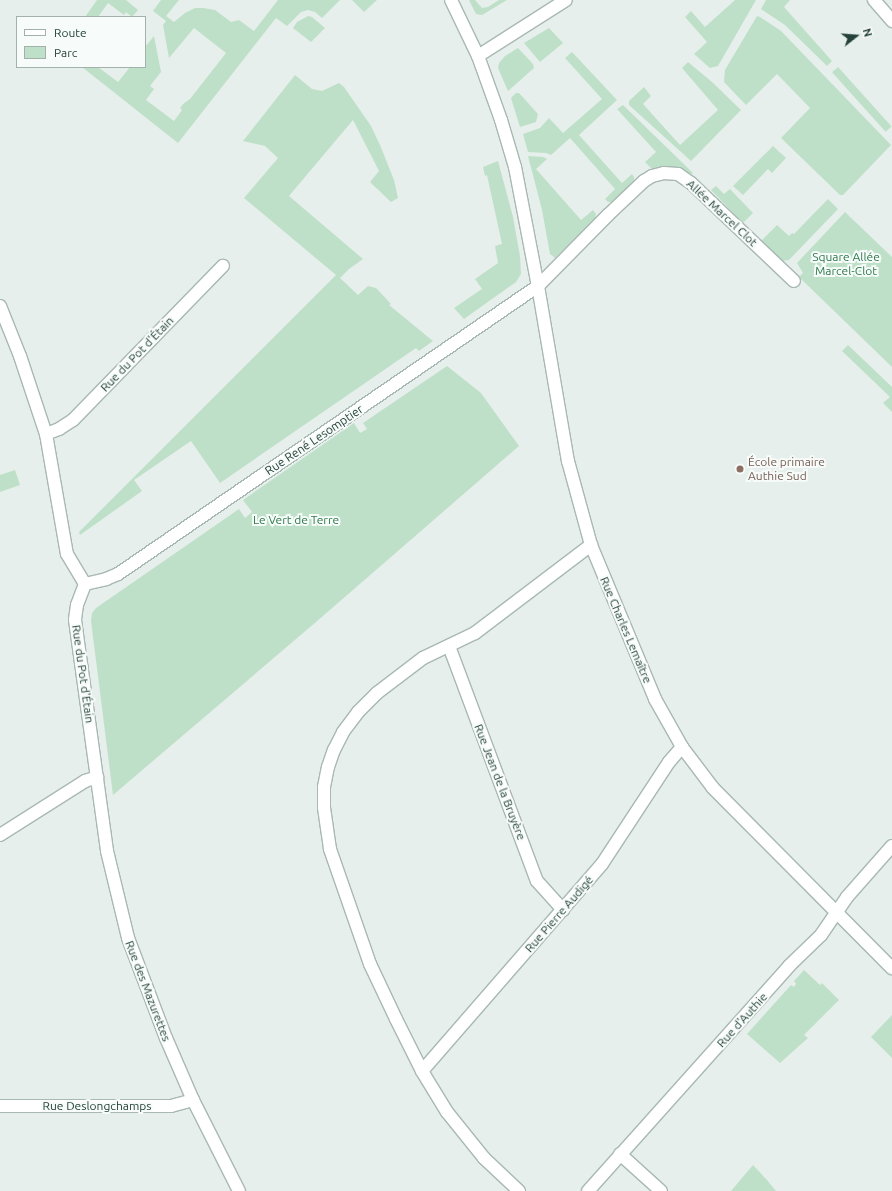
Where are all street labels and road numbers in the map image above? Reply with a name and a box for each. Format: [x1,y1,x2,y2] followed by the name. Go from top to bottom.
[684,177,760,249] street label: Allée Marcel Clot
[97,313,177,395] street label: Rue du Pot d'Étain
[262,402,366,478] street label: Rue René Lesomptier
[597,575,655,685] street label: Rue Charles Lemaître
[69,624,97,724] street label: Rue du Pot d'Étain
[471,722,529,842] street label: Rue Jean de la Bruyère
[522,873,596,955] street label: Rue Pierre Audigé
[122,939,174,1043] street label: Rue des Mazurettes
[714,990,770,1050] street label: Rue d'Authie
[42,1099,152,1113] street label: Rue Deslongchamps

